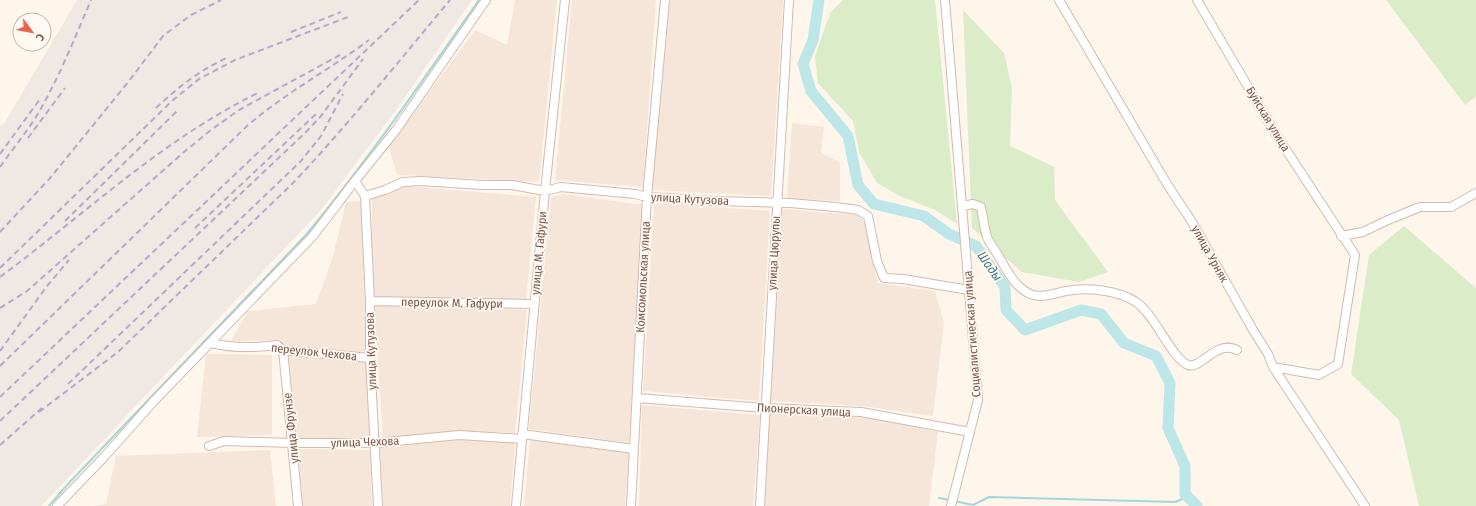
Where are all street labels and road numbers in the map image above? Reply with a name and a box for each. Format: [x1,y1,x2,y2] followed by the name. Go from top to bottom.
[1243,84,1293,154] street label: Буйская улица
[651,190,729,208] street label: улица Кутузова
[528,211,550,295] street label: улица М. Гафури
[765,215,783,291] street label: улица Цюрупы
[633,221,653,333] street label: Комсомольская улица
[1189,223,1232,285] street label: улица Урняк
[961,270,983,398] street label: Социалистическая улица
[401,295,503,311] street label: переулок М. Гафури
[363,312,379,390] street label: улица Кутузова
[270,341,358,363] street label: переулок Чехова
[280,392,302,464] street label: улица Фрунзе
[757,401,851,419] street label: Пионерская улица
[331,434,400,450] street label: улица Чехова

